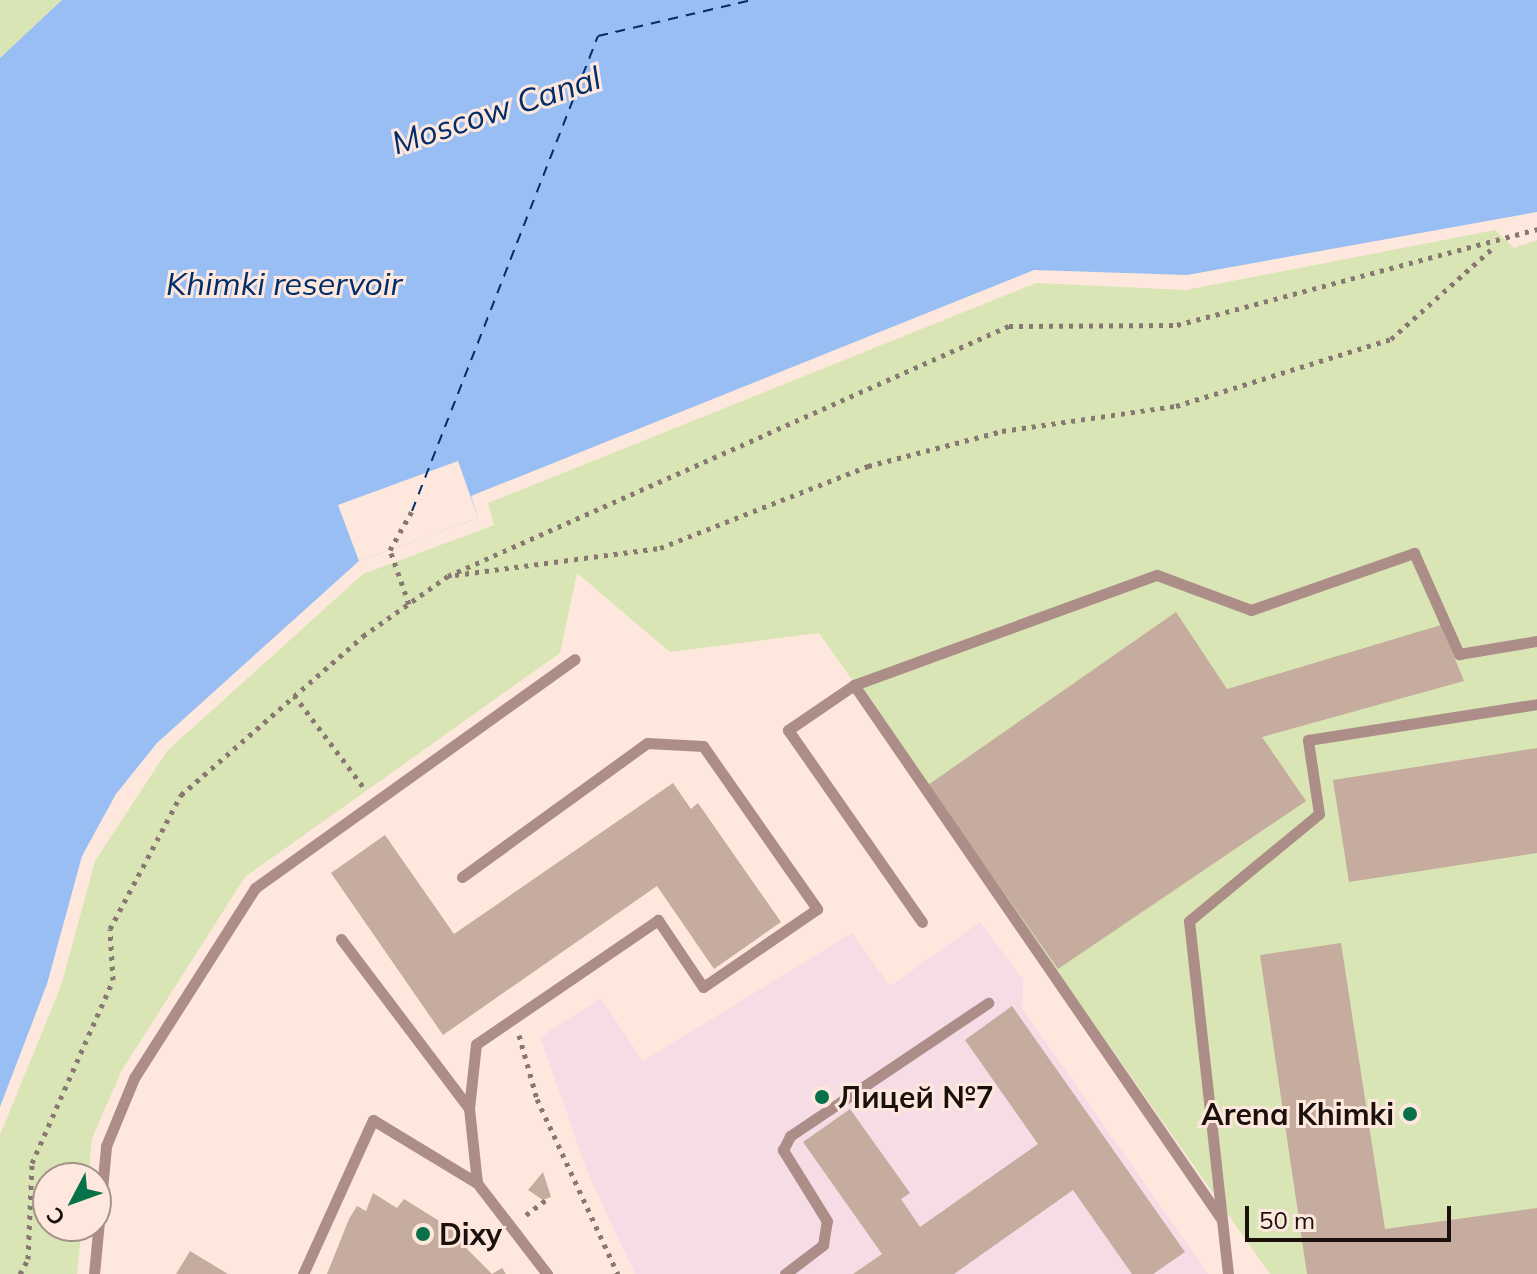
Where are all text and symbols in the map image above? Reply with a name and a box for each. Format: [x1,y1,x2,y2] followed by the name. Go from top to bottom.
[387,58,605,162] water label: Moscow Canal
[166,264,402,302] water label: Khimki reservoir
[838,1079,994,1115] place label: Лицей №7
[813,1088,831,1106] marker: Лицей №7
[1201,1096,1394,1132] place label: Arena Khimki
[1401,1105,1419,1123] marker: Arena Khimki
[32,1162,112,1242] north arrow
[1249,1190,1455,1240] scale bar
[40,1202,71,1231] text: С
[1259,1205,1315,1235] text: 50 m
[439,1216,502,1252] place label: Dixy
[414,1225,432,1243] marker: Dixy

